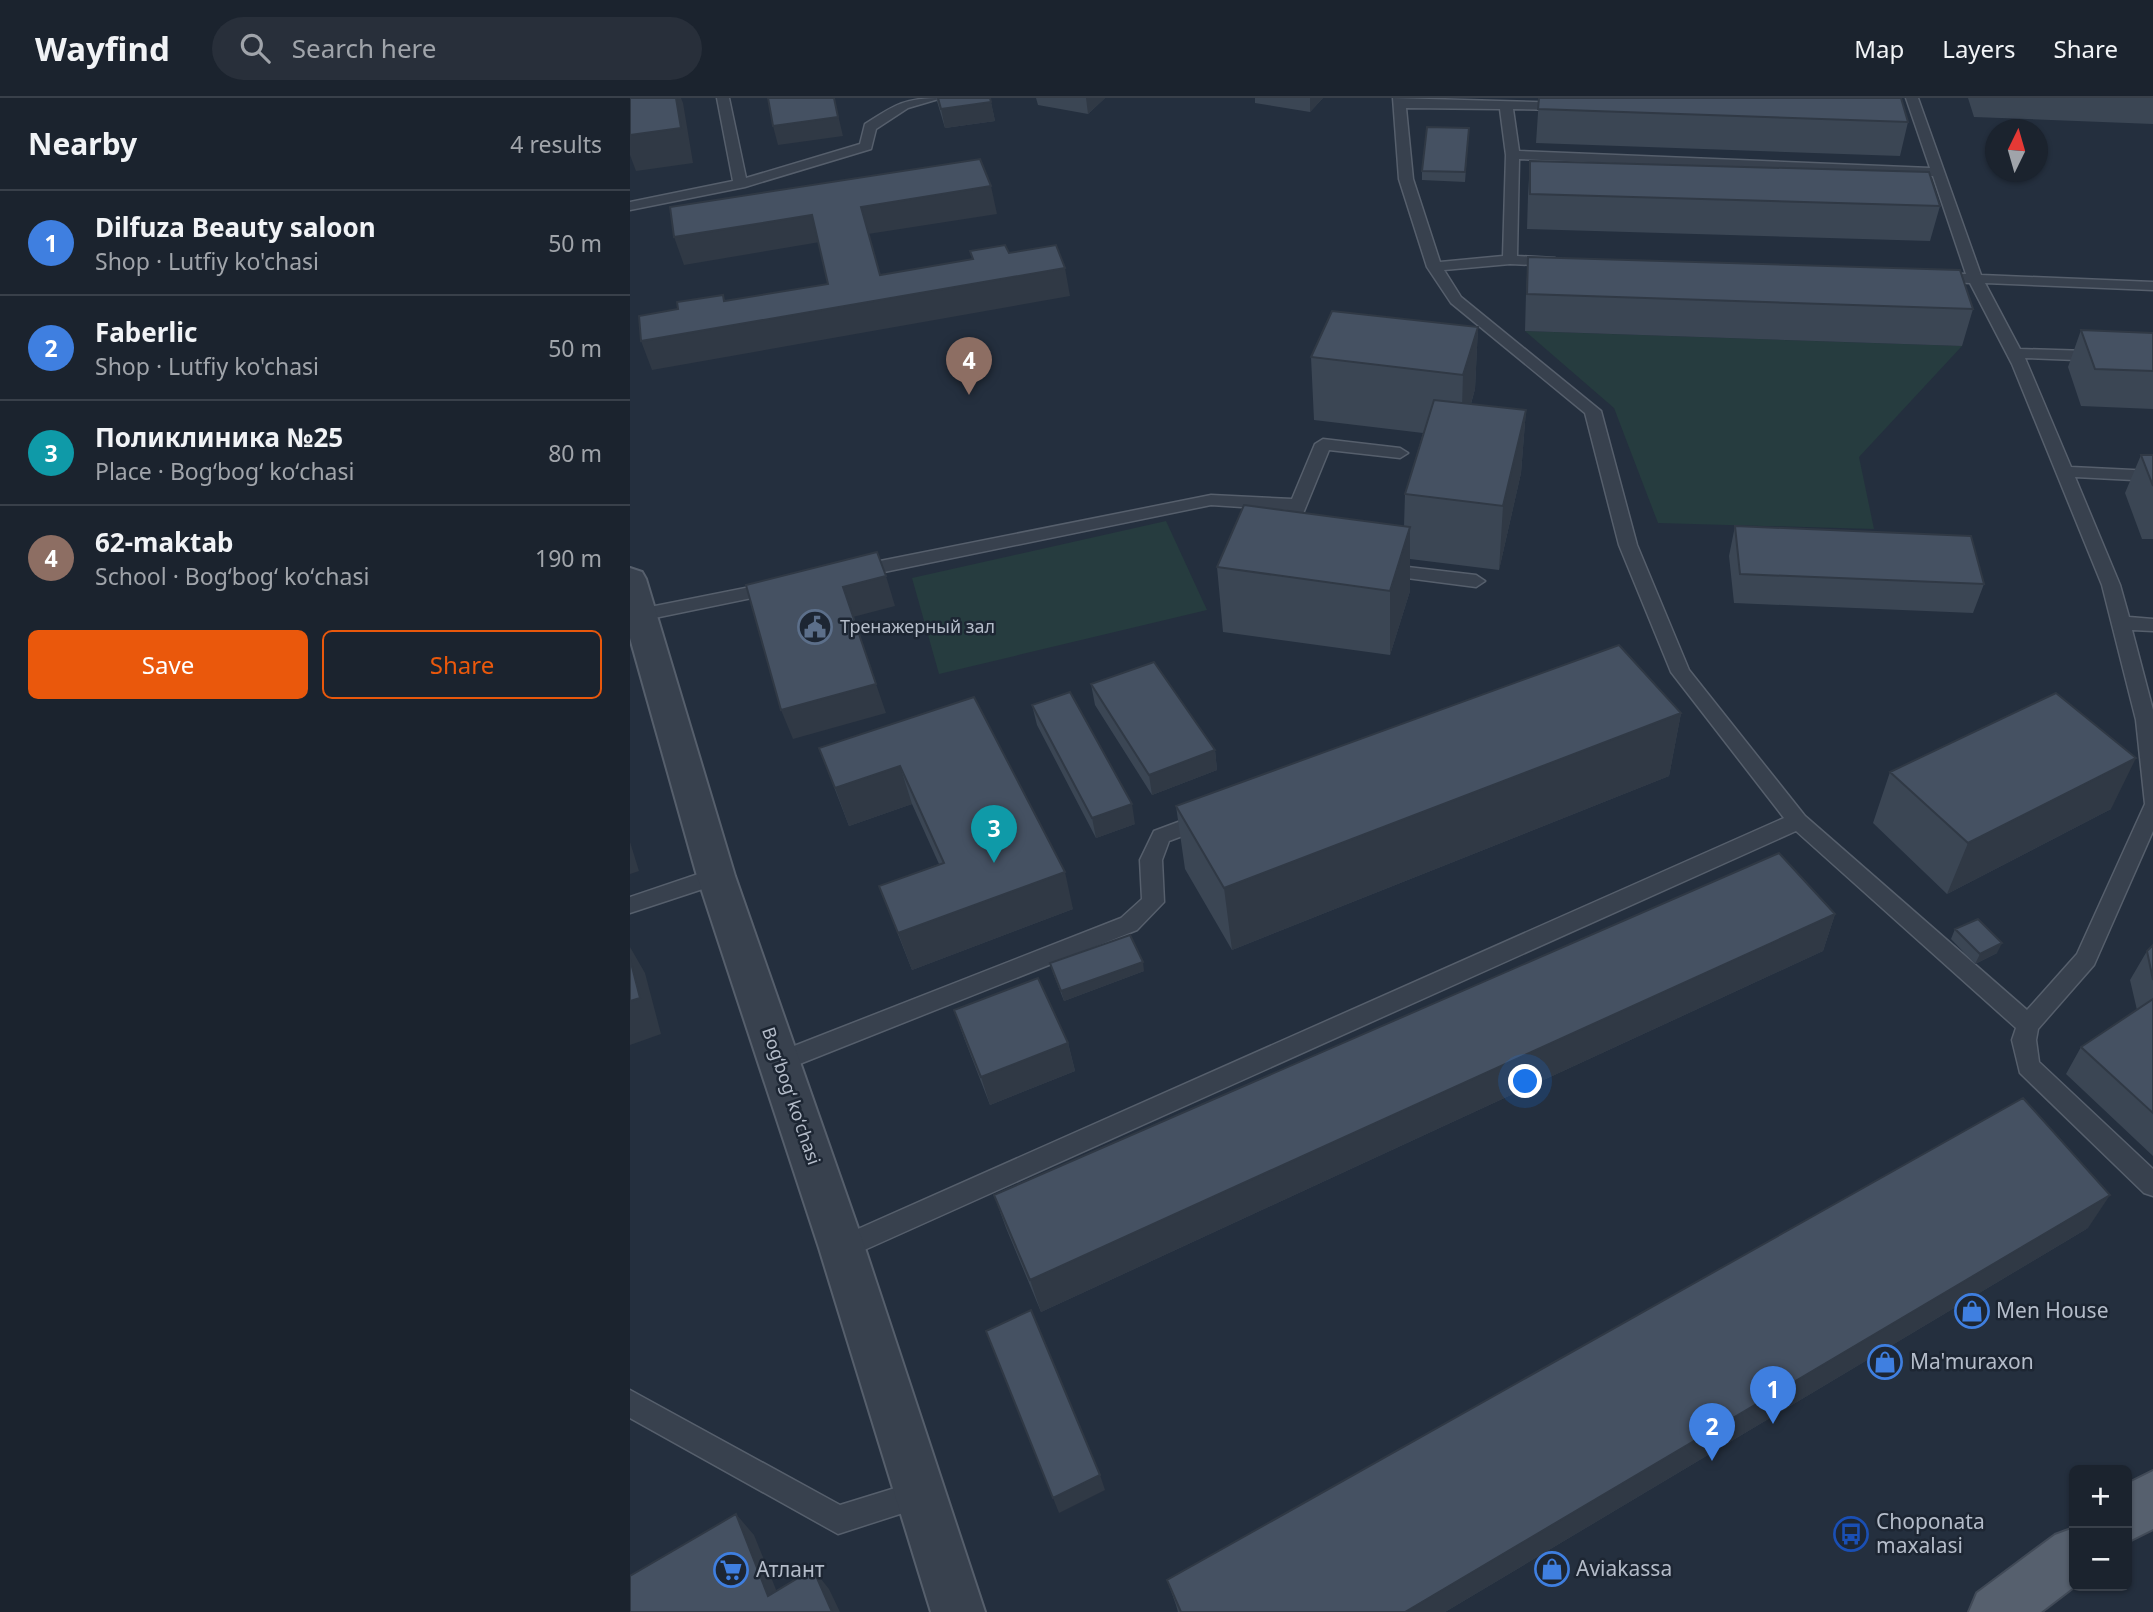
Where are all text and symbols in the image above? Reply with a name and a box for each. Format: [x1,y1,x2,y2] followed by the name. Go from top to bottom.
[212,17,702,80] search box
[35,26,170,71] text: Wayfind
[236,29,274,67] icon: search
[292,30,436,66] text: Search here
[1854,32,1904,65] text: Map
[1942,32,2016,65] text: Layers
[2054,32,2118,65] text: Share
[1985,119,2048,182] north arrow
[28,123,137,164] text: Nearby
[510,128,602,160] text: 4 results
[95,209,376,245] text: Dilfuza Beauty saloon
[44,227,58,259] text: 1
[548,227,602,259] text: 50 m
[95,245,319,277] text: Shop · Lutfiy ko'chasi
[95,314,197,350] text: Faberlic
[44,332,58,364] text: 2
[548,332,602,364] text: 50 m
[946,337,992,395] pin: 4
[95,350,319,382] text: Shop · Lutfiy ko'chasi
[95,419,343,455] text: Поликлиника №25
[44,437,58,469] text: 3
[548,437,602,469] text: 80 m
[95,455,354,487] text: Place · Bogʻbogʻ koʻchasi
[95,524,233,560] text: 62-maktab
[44,542,58,574] text: 4
[535,542,602,574] text: 190 m
[95,560,369,592] text: School · Bogʻbogʻ koʻchasi
[796,608,834,646] public building icon: Тренажерный зал
[840,614,995,638] place label: Тренажерный зал
[28,630,308,699] button: Save
[322,630,602,699] button: Share
[971,805,1017,863] pin: 3
[757,1023,827,1168] street label: Bogʻbogʻ koʻchasi
[1508,1064,1542,1098] your location
[1953,1292,1991,1330] shop icon: Men House
[1996,1296,2108,1324] place label: Men House
[1866,1343,1904,1381] shop icon: Ma'muraxon
[1910,1347,2034,1375] place label: Ma'muraxon
[1750,1366,1796,1424] pin: 1
[1689,1403,1735,1461] pin: 2
[2069,1465,2132,1591] map controls
[2069,1465,2132,1528] button: +
[1876,1507,1985,1559] place label: Choponata maxalasi
[1832,1515,1870,1553] bus stop icon: Choponata maxalasi
[2069,1528,2132,1591] button: −
[1533,1550,1571,1588] shop icon: Aviakassa
[712,1551,750,1589] supermarket icon: Атлант
[1576,1554,1672,1582] place label: Aviakassa
[756,1555,825,1583] place label: Атлант

